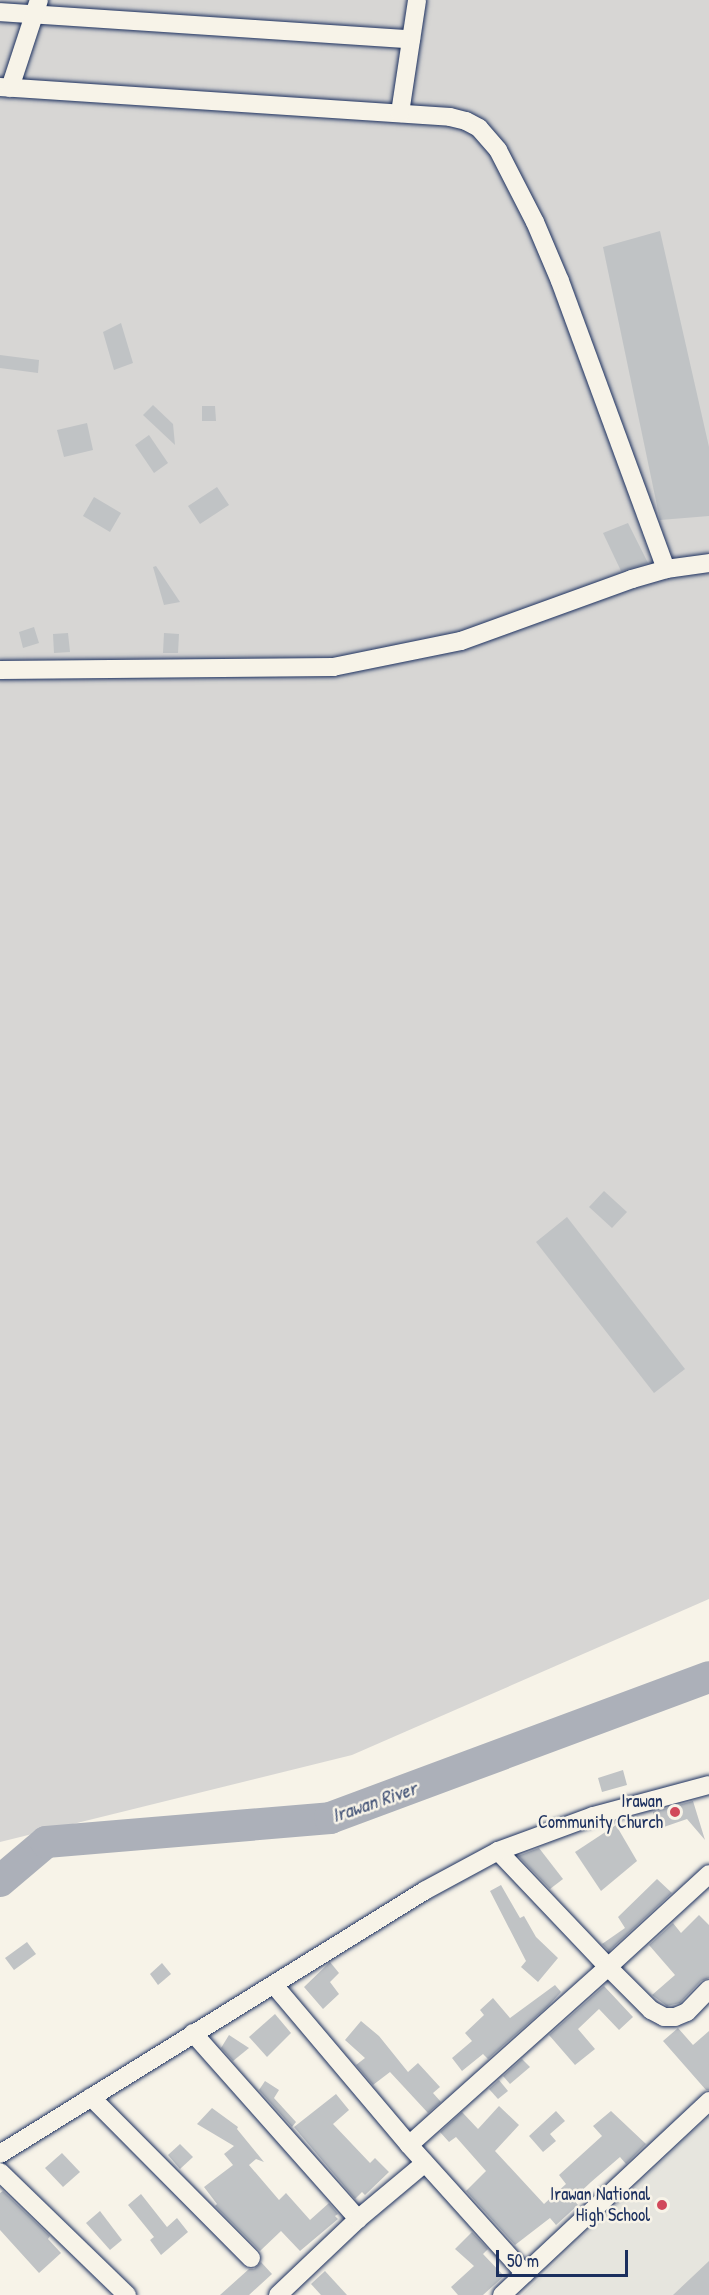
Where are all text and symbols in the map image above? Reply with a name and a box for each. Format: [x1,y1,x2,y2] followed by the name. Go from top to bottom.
[328,1775,420,1827] water label: Irawan River
[538,1791,663,1834] place label: Irawan Community Church
[668,1805,682,1819] marker: Irawan Community Church
[550,2184,650,2226] place label: Irawan National High School
[655,2198,669,2212] marker: Irawan National High School
[499,2238,631,2276] scale bar
[507,2248,539,2273] text: 50 m

